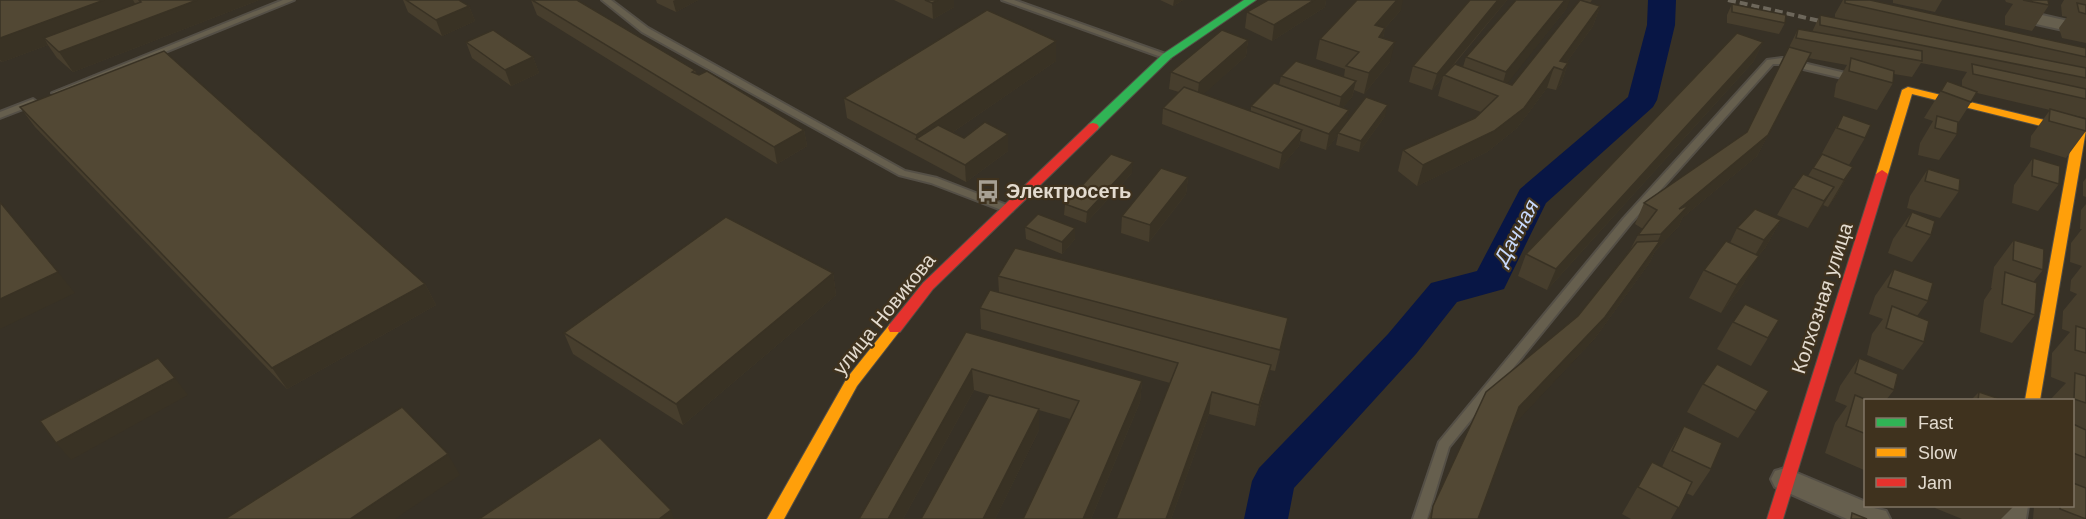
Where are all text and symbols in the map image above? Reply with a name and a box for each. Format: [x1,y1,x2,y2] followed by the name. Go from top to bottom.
[975,178,1001,204] bus stop icon: Электросеть
[1006,180,1131,202] place label: Электросеть
[1488,196,1543,270] water label: Дачная
[1787,219,1857,376] street label: Колхозная улица
[828,248,940,379] street label: улица Новикова
[1864,399,2074,507] legend
[1918,413,1953,433] text: Fast
[1918,443,1958,463] text: Slow
[1918,473,1952,493] text: Jam

